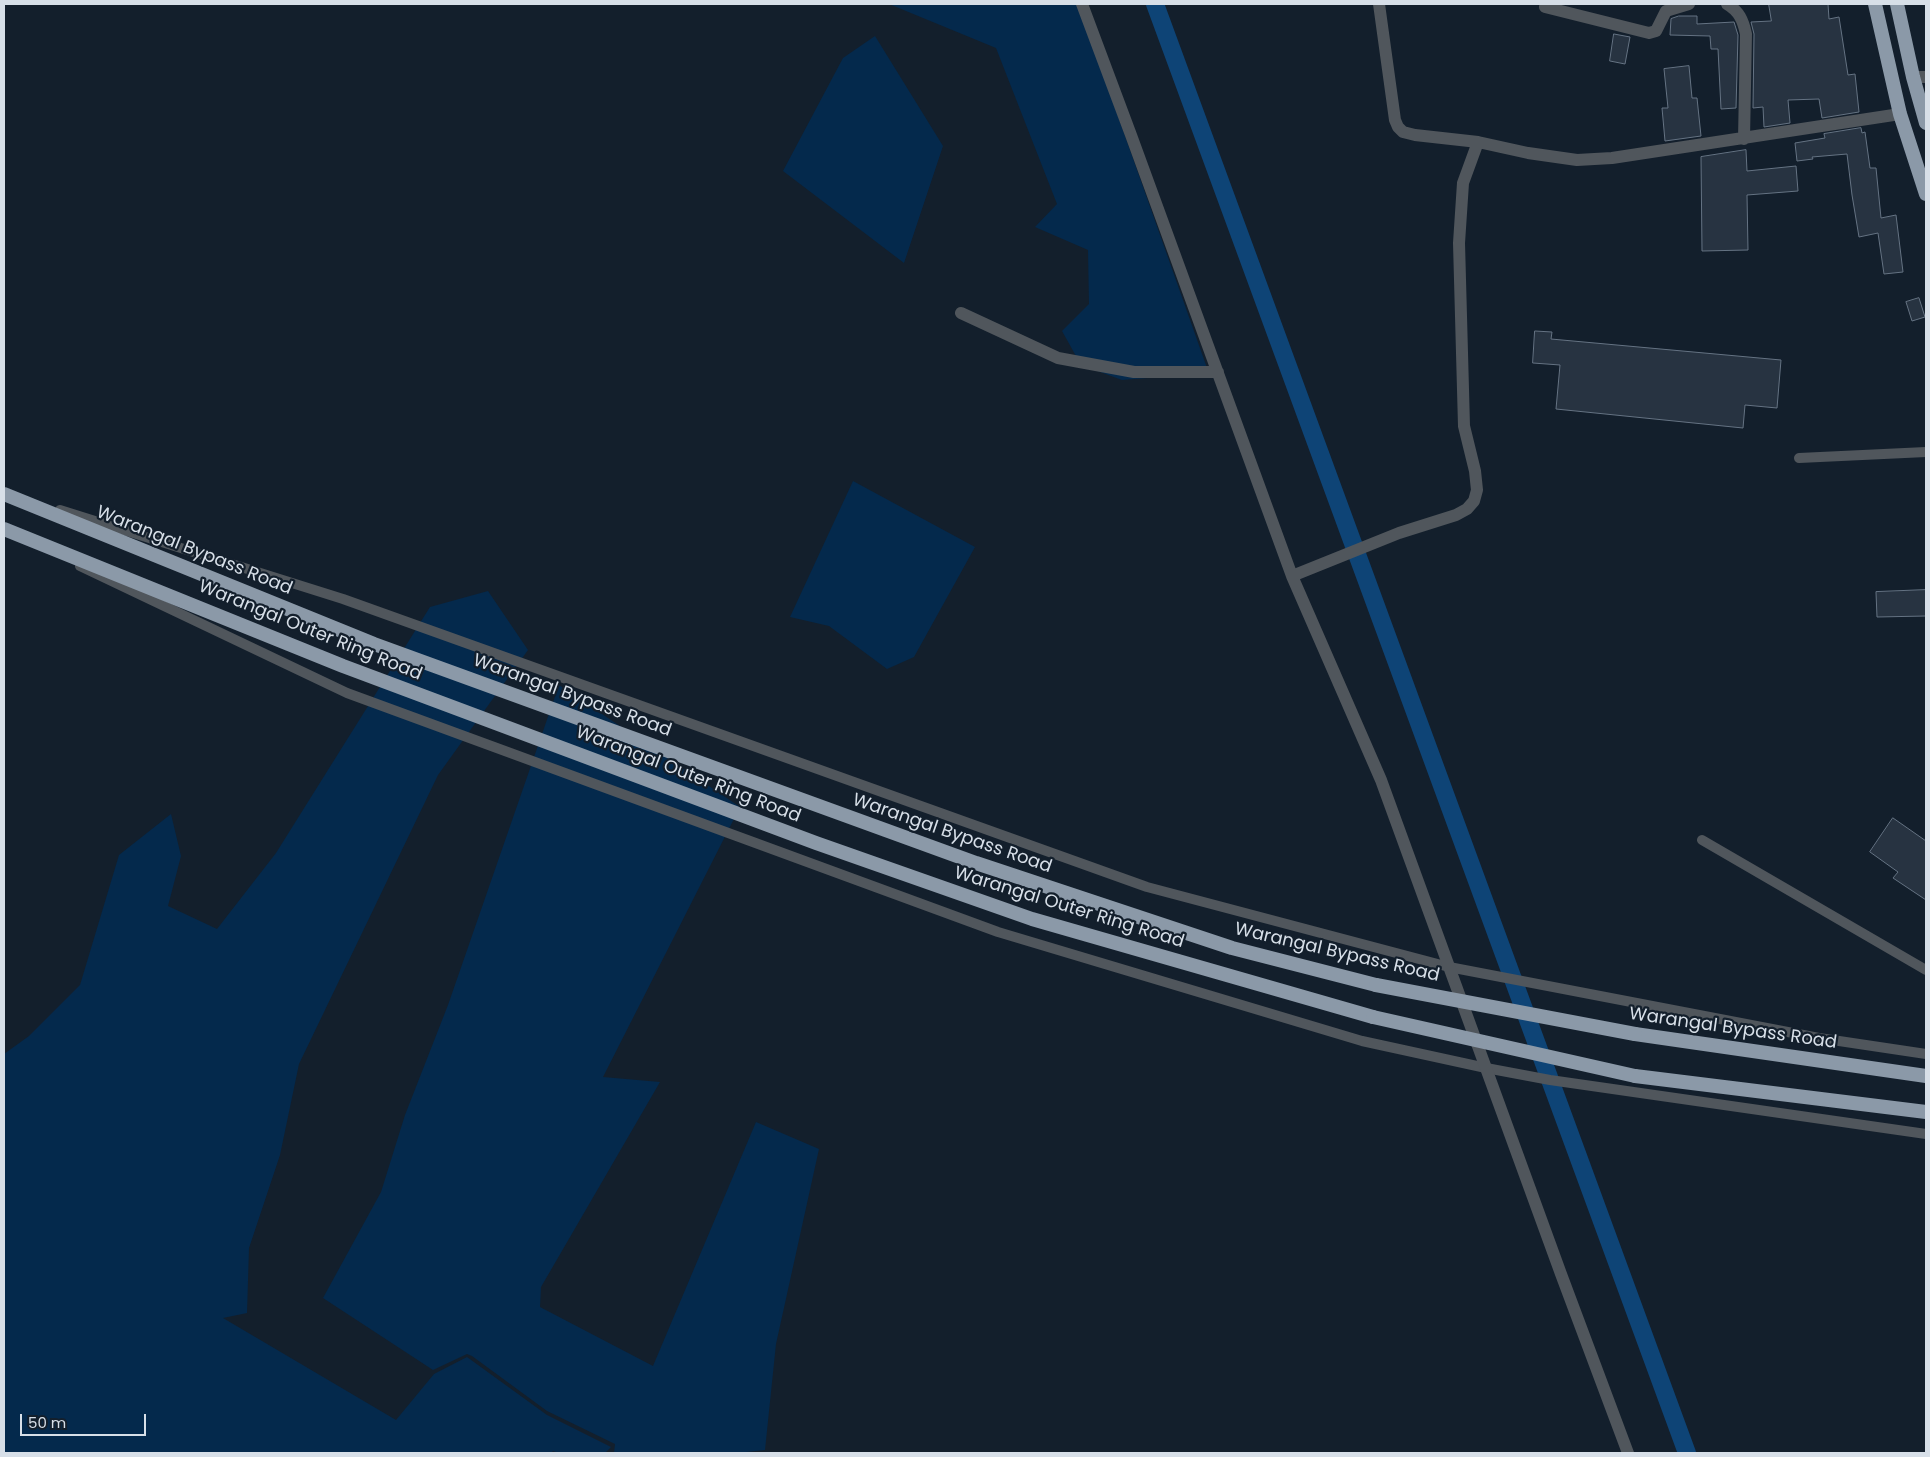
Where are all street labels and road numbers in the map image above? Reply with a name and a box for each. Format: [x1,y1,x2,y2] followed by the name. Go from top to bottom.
[93,502,295,600] street label: Warangal Bypass Road
[195,576,425,686] street label: Warangal Outer Ring Road
[470,650,674,742] street label: Warangal Bypass Road
[572,722,804,828] street label: Warangal Outer Ring Road
[849,790,1055,878] street label: Warangal Bypass Road
[951,863,1187,953] street label: Warangal Outer Ring Road
[1232,919,1442,987] street label: Warangal Bypass Road
[1628,1004,1838,1054] street label: Warangal Bypass Road

